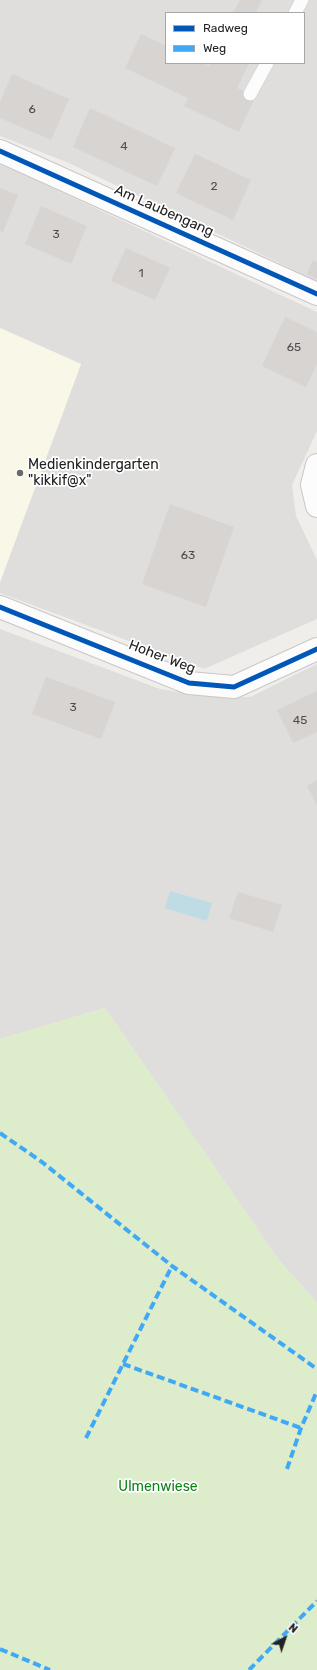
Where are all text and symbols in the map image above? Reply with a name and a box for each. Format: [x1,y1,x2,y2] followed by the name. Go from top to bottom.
[165,12,305,64] legend
[203,21,248,35] text: Radweg
[203,41,226,55] text: Weg
[28,103,36,117] house number: 6
[120,140,128,154] house number: 4
[210,180,218,194] house number: 2
[112,182,216,240] street label: Am Laubengang
[52,228,60,242] house number: 3
[138,267,144,281] house number: 1
[287,341,301,355] house number: 65
[28,457,159,490] place label: Medienkindergarten "kikkif@x"
[15,468,25,478] marker: Medienkindergarten "kikkif@x"
[181,549,195,563] house number: 63
[126,637,198,677] street label: Hoher Weg
[69,701,77,715] house number: 3
[293,714,307,728] house number: 45
[118,1479,198,1495] park label: Ulmenwiese
[265,1618,305,1658] north arrow
[286,1621,300,1636] text: N

